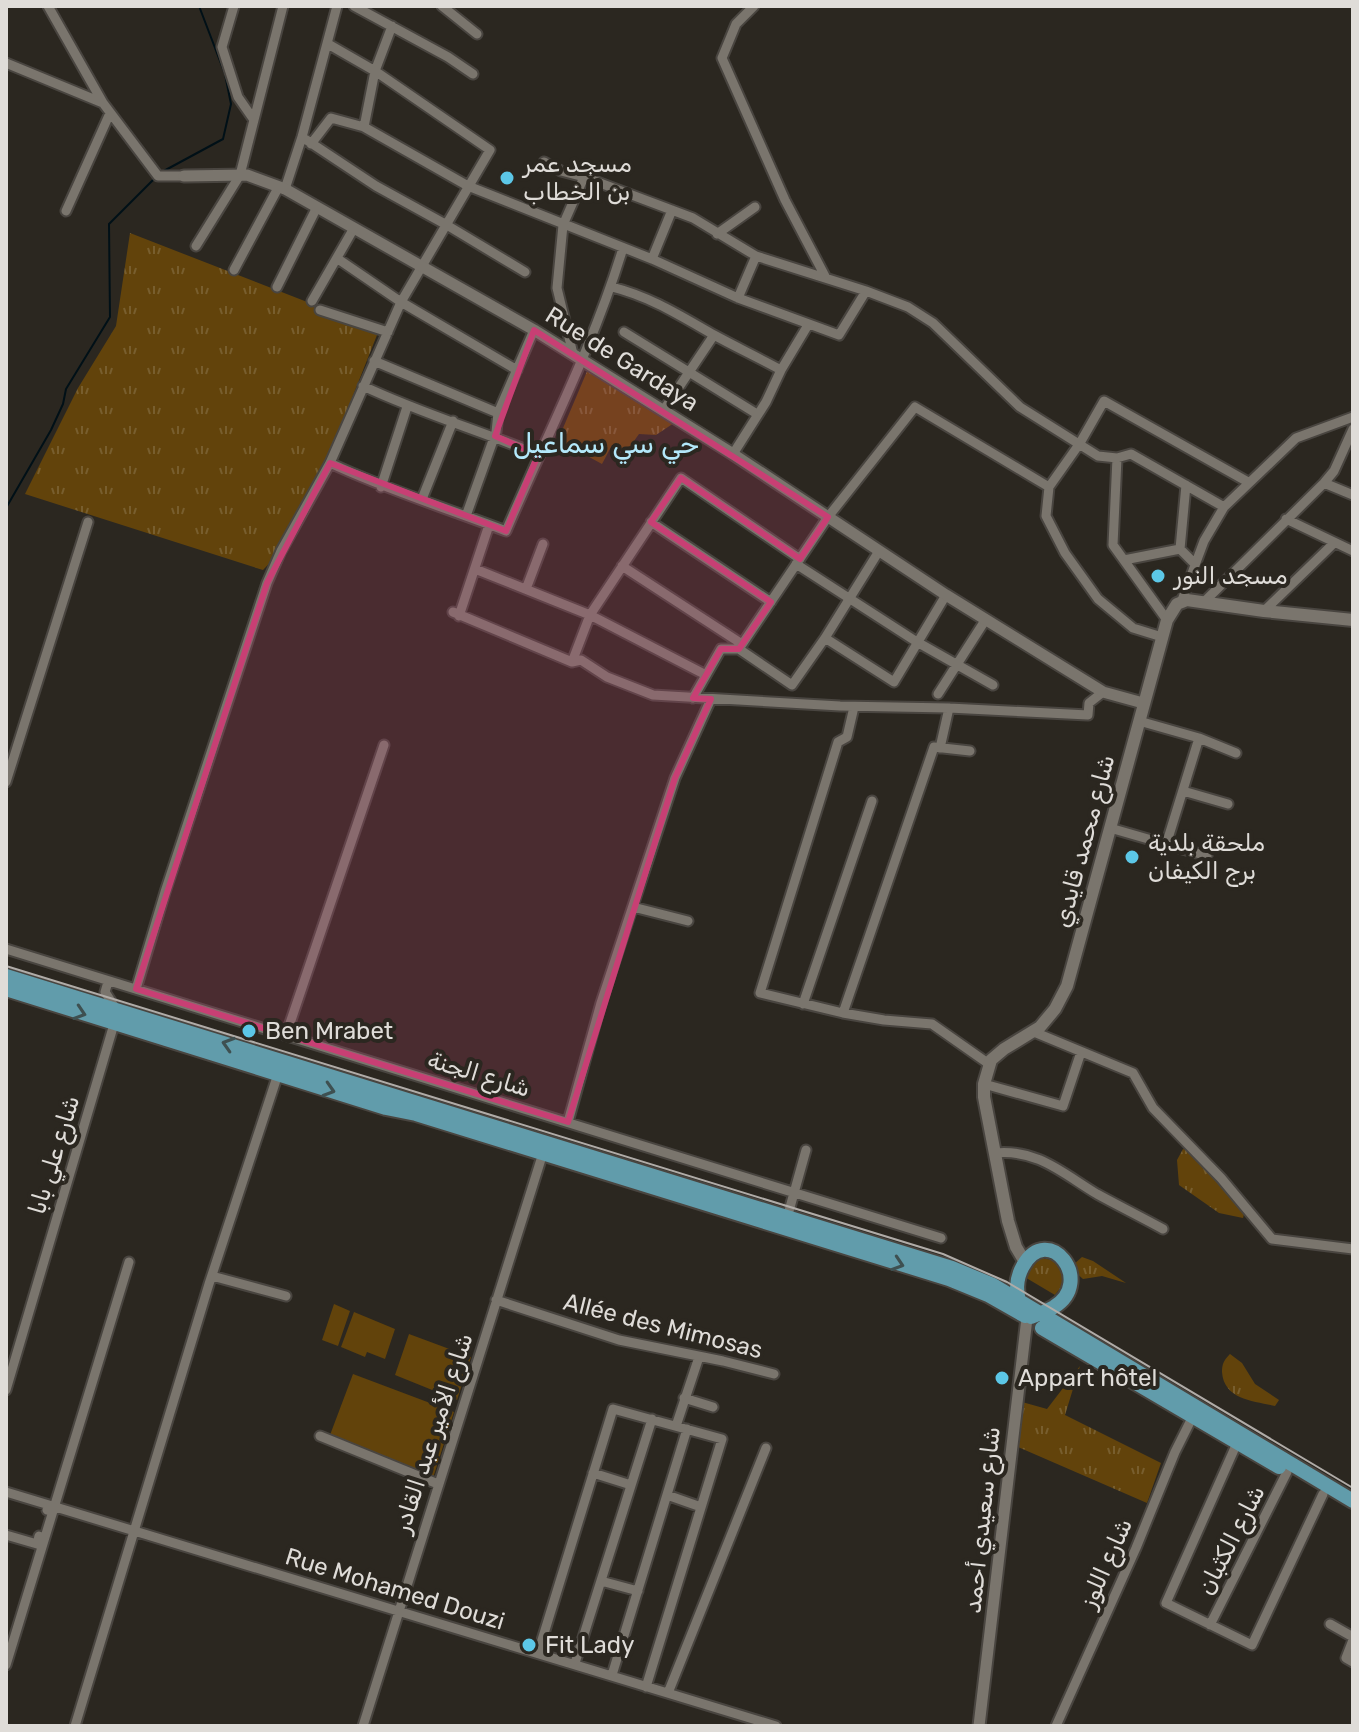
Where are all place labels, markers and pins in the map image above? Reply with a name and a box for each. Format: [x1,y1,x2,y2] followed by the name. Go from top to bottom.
[521,150,632,206] place label: مسجد عمر بن الخطاب
[498,169,516,187] marker: مسجد عمر بن الخطاب
[1172,562,1288,590] place label: مسجد النور
[1149,567,1167,585] marker: مسجد النور
[1148,829,1265,887] place label: ملحقة بلدية برج الكيفان
[1123,848,1141,866] marker: ملحقة بلدية برج الكيفان
[265,1017,393,1045] place label: Ben Mrabet
[240,1022,258,1040] marker: Ben Mrabet
[1018,1364,1157,1392] place label: Appart hôtel
[993,1369,1011,1387] marker: Appart hôtel
[545,1631,634,1659] place label: Fit Lady
[520,1636,538,1654] marker: Fit Lady

